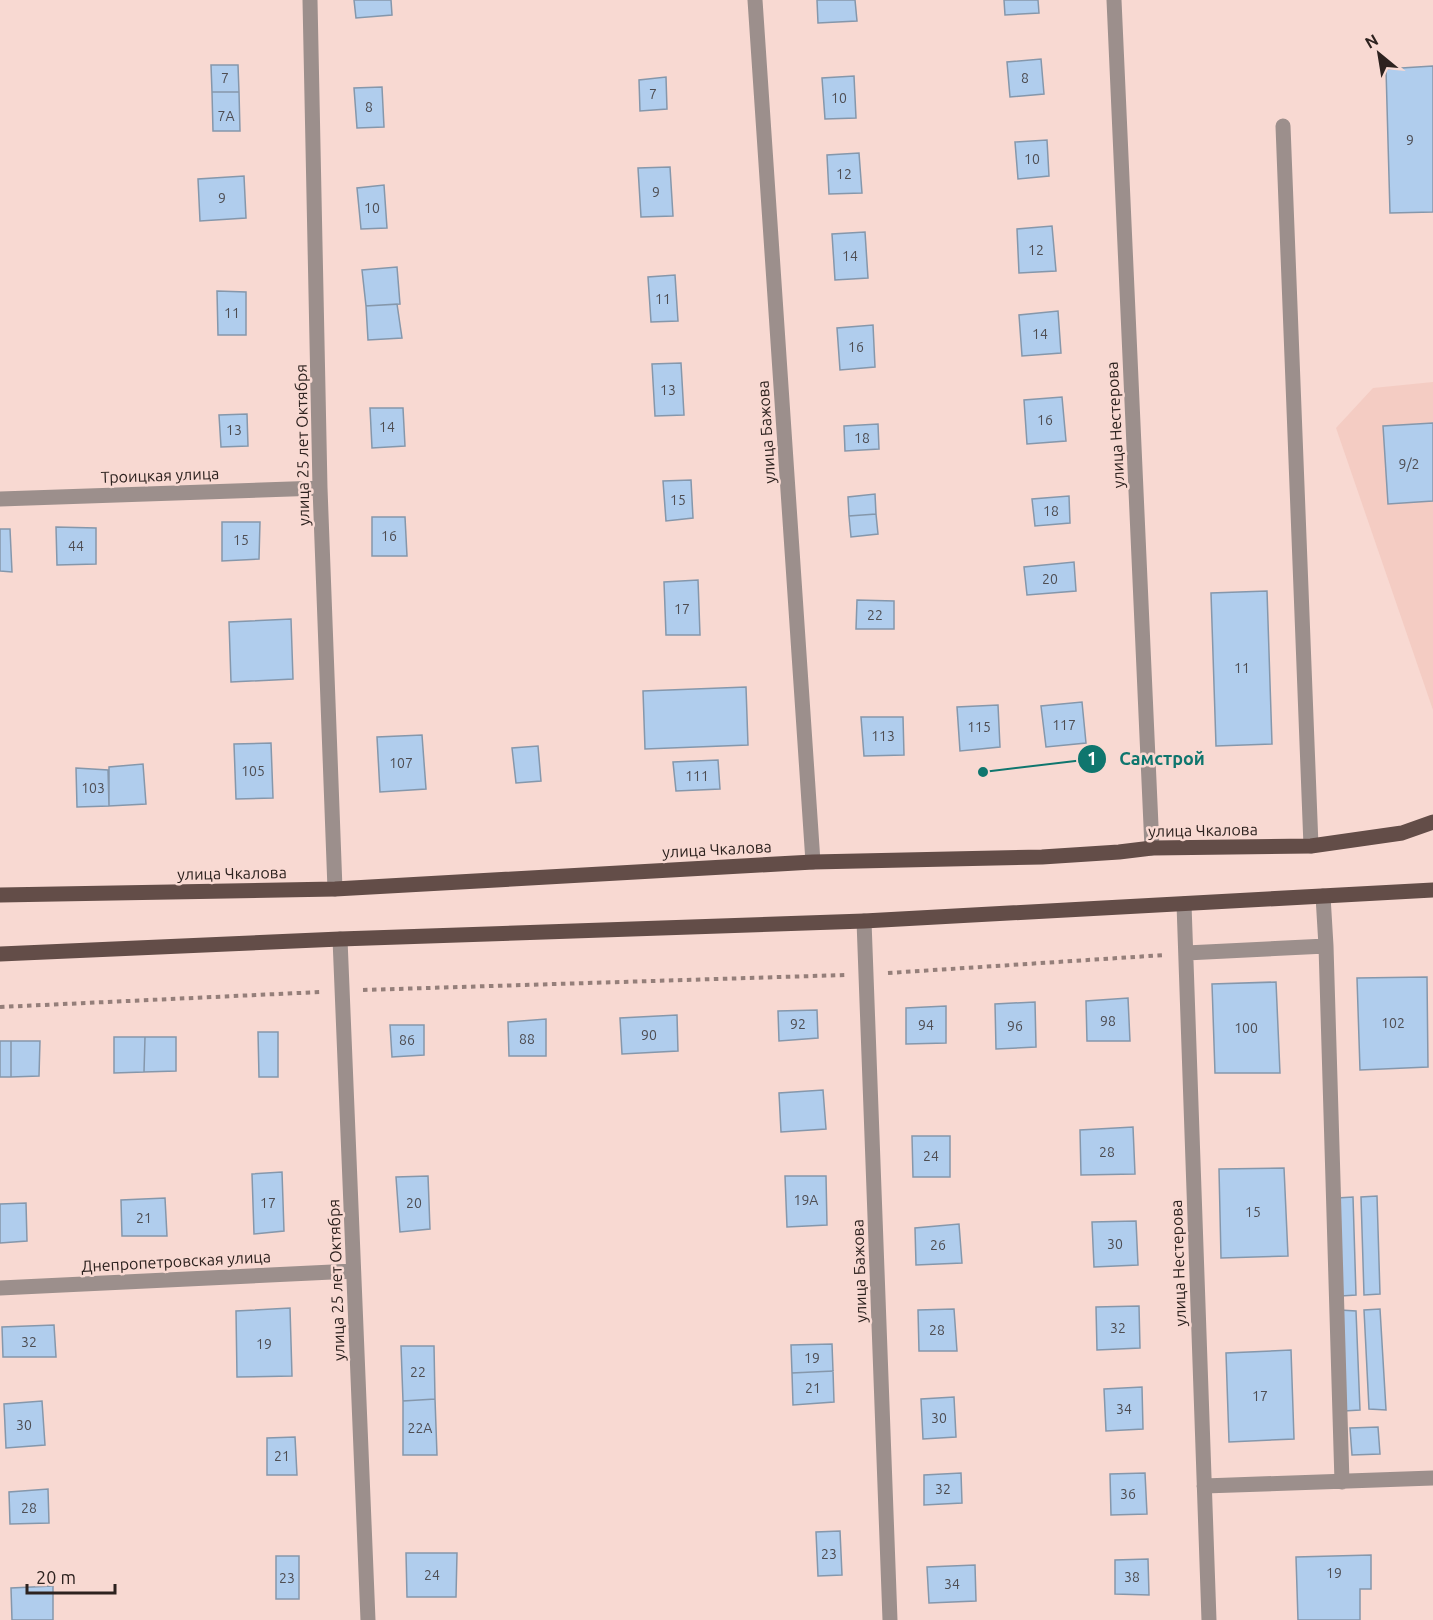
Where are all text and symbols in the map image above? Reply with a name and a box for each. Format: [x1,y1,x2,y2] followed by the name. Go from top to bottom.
[1349,24,1409,84] north arrow
[1362,30,1381,52] text: N
[221,70,229,86] house number: 7
[1021,70,1029,86] house number: 8
[649,86,657,102] house number: 7
[831,90,847,106] house number: 10
[365,99,373,115] house number: 8
[218,108,235,124] house number: 7А
[1406,132,1414,148] house number: 9
[1024,151,1040,167] house number: 10
[836,166,852,182] house number: 12
[652,184,660,200] house number: 9
[218,190,226,206] house number: 9
[364,200,380,216] house number: 10
[1028,242,1044,258] house number: 12
[842,248,858,264] house number: 14
[655,291,671,307] house number: 11
[224,305,240,321] house number: 11
[1032,326,1048,342] house number: 14
[848,339,864,355] house number: 16
[1103,361,1127,489] street label: улица Нестерова
[292,364,312,526] street label: улица 25 лет Октября
[753,380,779,484] street label: улица Бажова
[660,382,676,398] house number: 13
[1037,412,1053,428] house number: 16
[379,419,395,435] house number: 14
[226,422,242,438] house number: 13
[854,430,870,446] house number: 18
[1399,456,1419,472] house number: 9/2
[100,464,220,486] street label: Троицкая улица
[670,492,686,508] house number: 15
[1043,503,1059,519] house number: 18
[381,528,397,544] house number: 16
[233,532,249,548] house number: 15
[68,538,84,554] house number: 44
[1042,571,1058,587] house number: 20
[674,601,690,617] house number: 17
[867,607,883,623] house number: 22
[1234,660,1250,676] house number: 11
[1052,717,1076,733] house number: 117
[967,719,991,735] house number: 115
[871,728,895,744] house number: 113
[1077,741,1217,777] callout: Самстрой
[1087,748,1097,768] text: 1
[1119,748,1205,768] text: Самстрой
[389,755,413,771] house number: 107
[241,763,265,779] house number: 105
[685,768,709,784] house number: 111
[81,780,105,796] house number: 103
[1148,820,1258,840] street label: улица Чкалова
[662,837,772,861] street label: улица Чкалова
[177,863,287,883] street label: улица Чкалова
[1100,1013,1116,1029] house number: 98
[1381,1015,1405,1031] house number: 102
[790,1016,806,1032] house number: 92
[918,1017,934,1033] house number: 94
[1007,1018,1023,1034] house number: 96
[1234,1020,1258,1036] house number: 100
[641,1027,657,1043] house number: 90
[519,1031,535,1047] house number: 88
[399,1032,415,1048] house number: 86
[1099,1144,1115,1160] house number: 28
[923,1148,939,1164] house number: 24
[794,1192,818,1208] house number: 19А
[260,1195,276,1211] house number: 17
[406,1195,422,1211] house number: 20
[324,1199,348,1361] street label: улица 25 лет Октября
[1167,1199,1189,1327] street label: улица Нестерова
[1245,1204,1261,1220] house number: 15
[136,1210,152,1226] house number: 21
[848,1219,870,1323] street label: улица Бажова
[1107,1236,1123,1252] house number: 30
[930,1237,946,1253] house number: 26
[81,1247,271,1275] street label: Днепропетровская улица
[1110,1320,1126,1336] house number: 32
[929,1322,945,1338] house number: 28
[21,1334,37,1350] house number: 32
[256,1336,272,1352] house number: 19
[804,1350,820,1366] house number: 19
[410,1364,426,1380] house number: 22
[805,1380,821,1396] house number: 21
[1252,1388,1268,1404] house number: 17
[1116,1401,1132,1417] house number: 34
[931,1410,947,1426] house number: 30
[16,1417,32,1433] house number: 30
[408,1420,432,1436] house number: 22А
[274,1448,290,1464] house number: 21
[935,1481,951,1497] house number: 32
[1120,1486,1136,1502] house number: 36
[21,1500,37,1516] house number: 28
[821,1546,837,1562] house number: 23
[27,1557,116,1595] scale bar
[1326,1565,1342,1581] house number: 19
[36,1567,76,1587] text: 20 m
[424,1567,440,1583] house number: 24
[1124,1569,1140,1585] house number: 38
[279,1570,295,1586] house number: 23
[944,1576,960,1592] house number: 34

